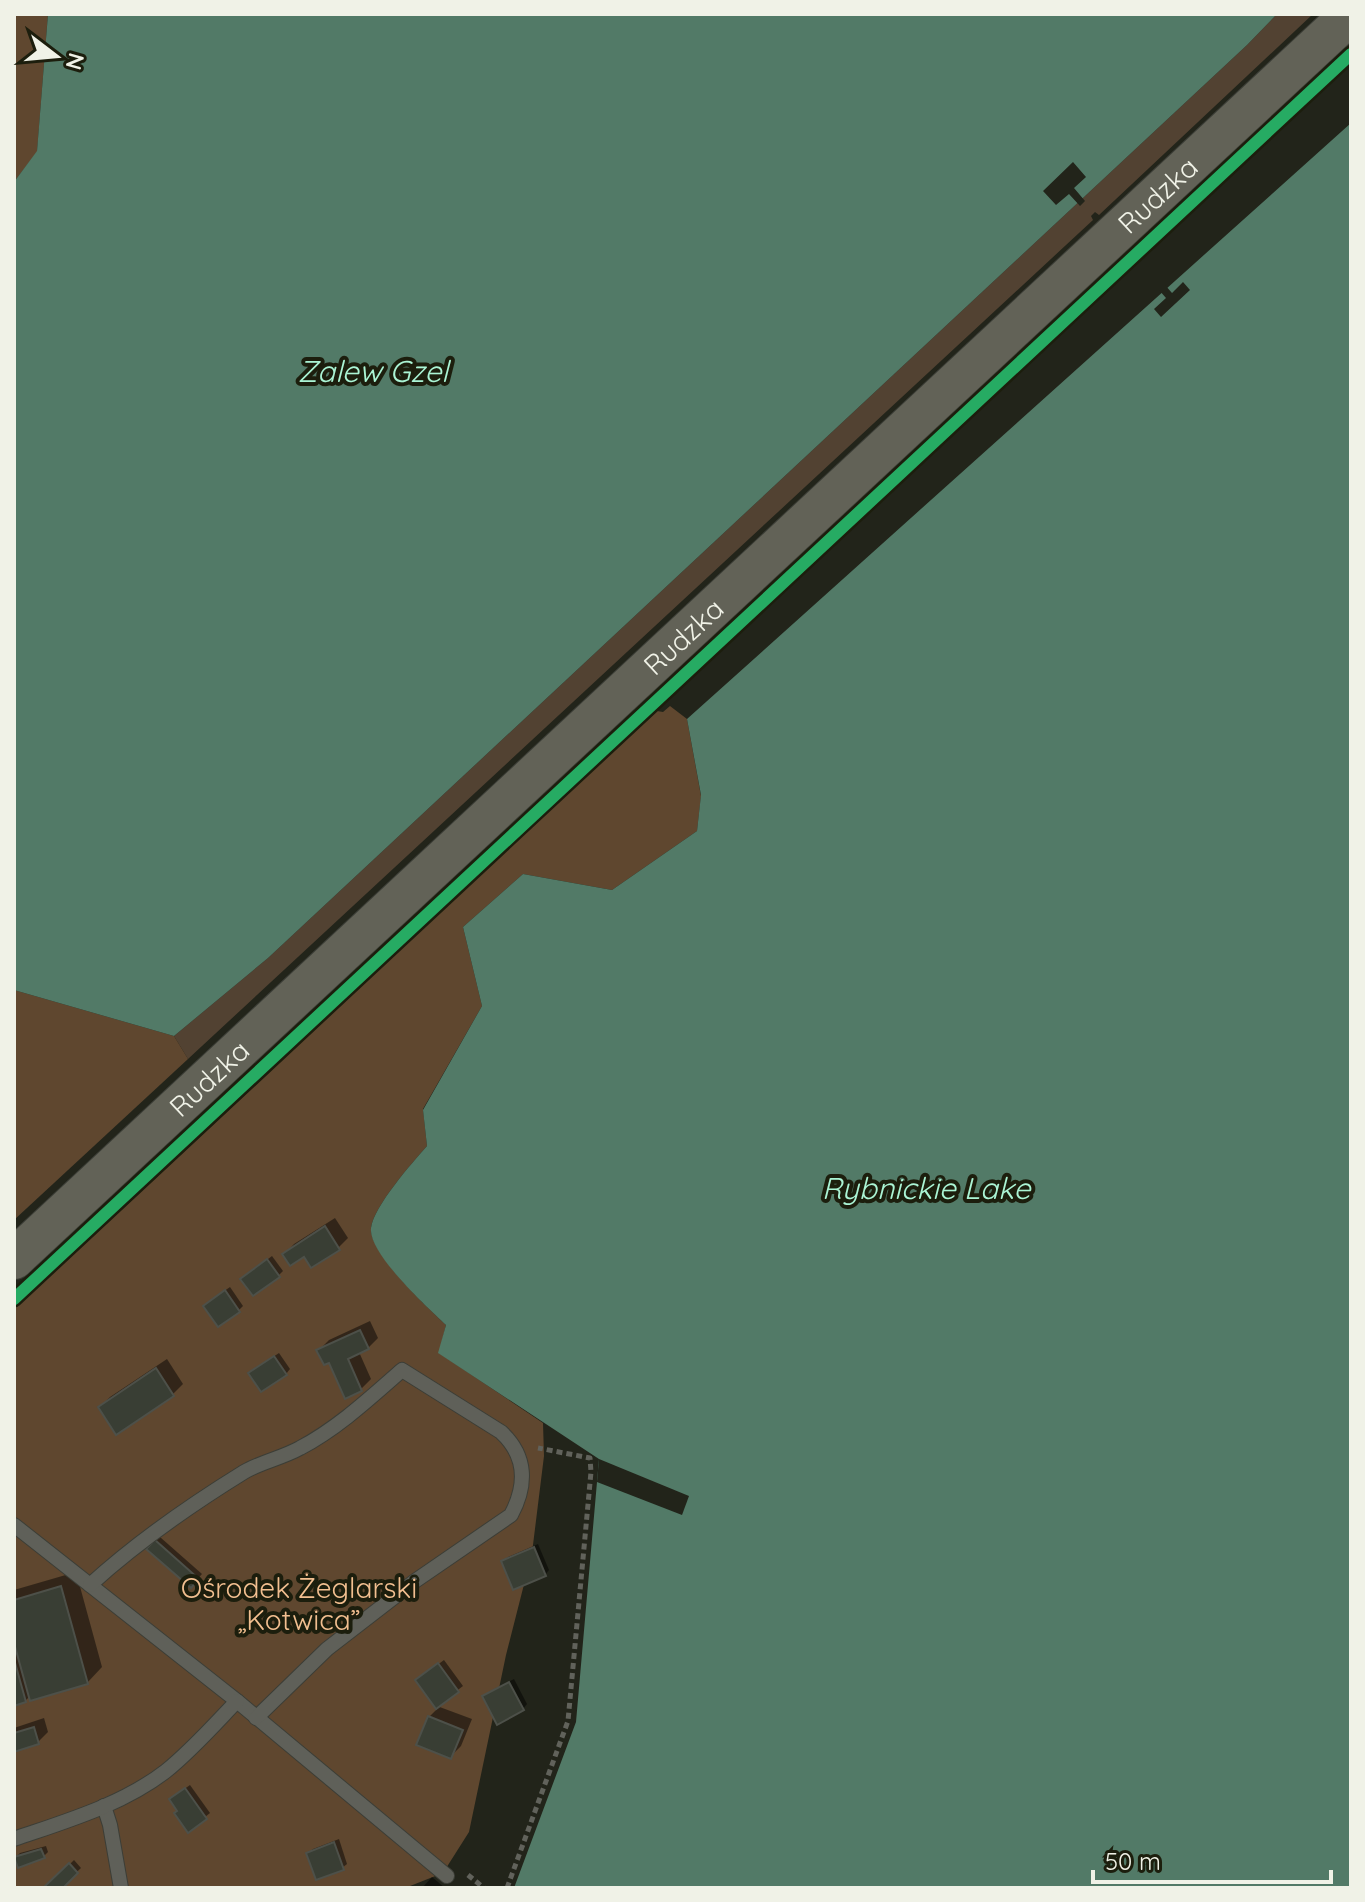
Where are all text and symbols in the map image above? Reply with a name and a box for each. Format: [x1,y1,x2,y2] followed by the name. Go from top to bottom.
[16,16,96,96] north arrow
[60,50,91,73] text: N
[1110,149,1204,240] street label: Rudzka
[298,352,451,390] water label: Zalew Gzel
[636,590,730,682] street label: Rudzka
[161,1032,256,1123] street label: Rudzka
[822,1169,1031,1207] water label: Rybnickie Lake
[181,1570,417,1637] park label: Ośrodek Żeglarski „Kotwica”
[1093,1834,1331,1884] scale bar
[1105,1846,1161,1876] text: 50 m

